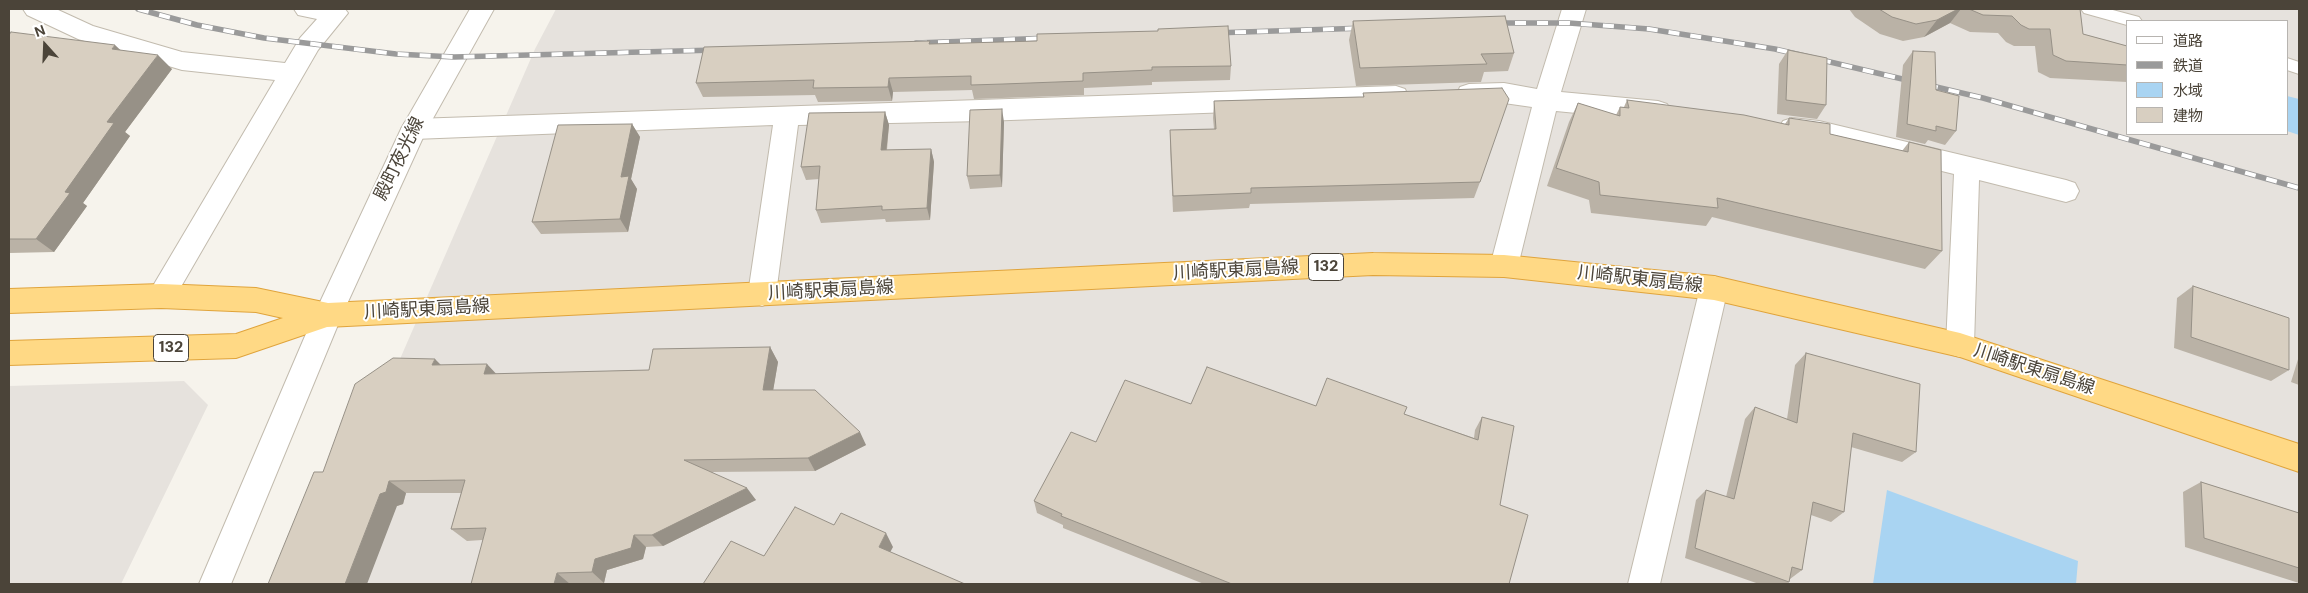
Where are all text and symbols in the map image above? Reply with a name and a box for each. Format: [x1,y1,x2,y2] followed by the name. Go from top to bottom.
[20,20,70,70] north arrow
[2126,20,2288,135] legend
[32,21,48,41] text: N
[2173,31,2203,51] text: 道路
[2173,56,2203,76] text: 鉄道
[2173,81,2203,101] text: 水域
[2173,106,2203,126] text: 建物
[371,114,429,204] street label: 殿町夜光線
[1308,253,1344,280] road number: 132
[1173,257,1299,285] street label: 川崎駅東扇島線
[1576,263,1704,297] street label: 川崎駅東扇島線
[768,277,894,305] street label: 川崎駅東扇島線
[364,296,490,324] street label: 川崎駅東扇島線
[154,334,188,362] road number: 132
[1971,340,2097,400] street label: 川崎駅東扇島線

